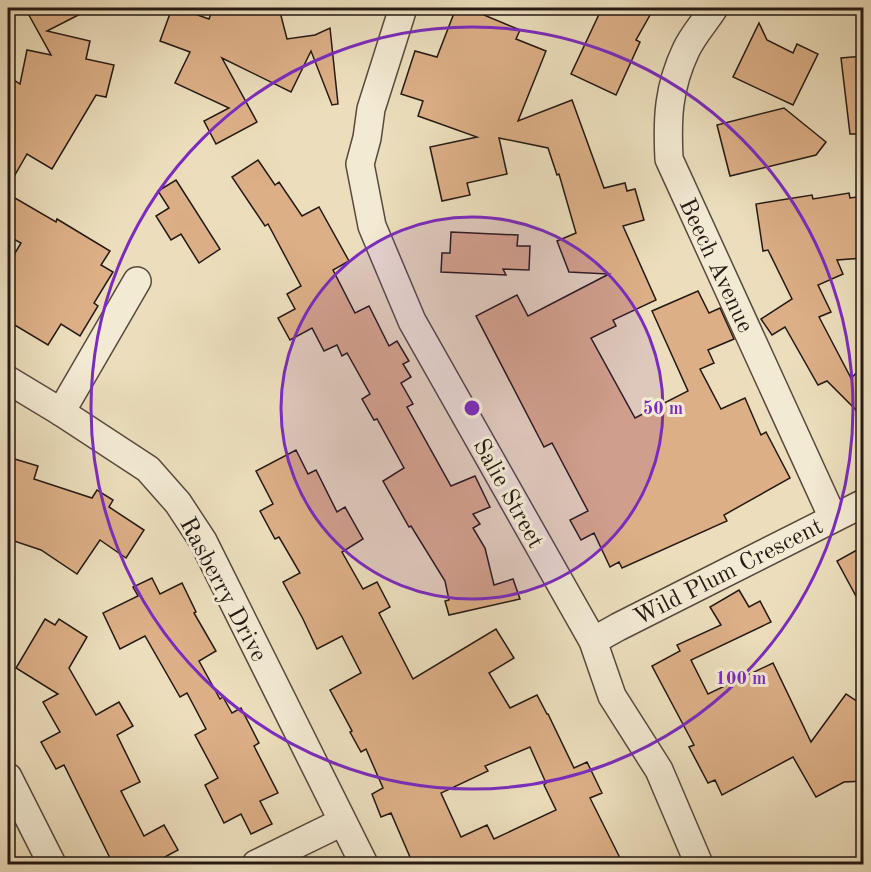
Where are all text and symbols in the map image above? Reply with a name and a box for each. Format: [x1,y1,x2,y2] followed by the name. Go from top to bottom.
[674,195,757,337] street label: Beech Avenue
[462,398,482,418] centre of rings
[643,400,683,418] text: 50 m
[467,435,547,553] street label: Salie Street
[174,514,270,666] street label: Rasberry Drive
[631,515,827,631] street label: Wild Plum Crescent
[716,670,766,688] text: 100 m

